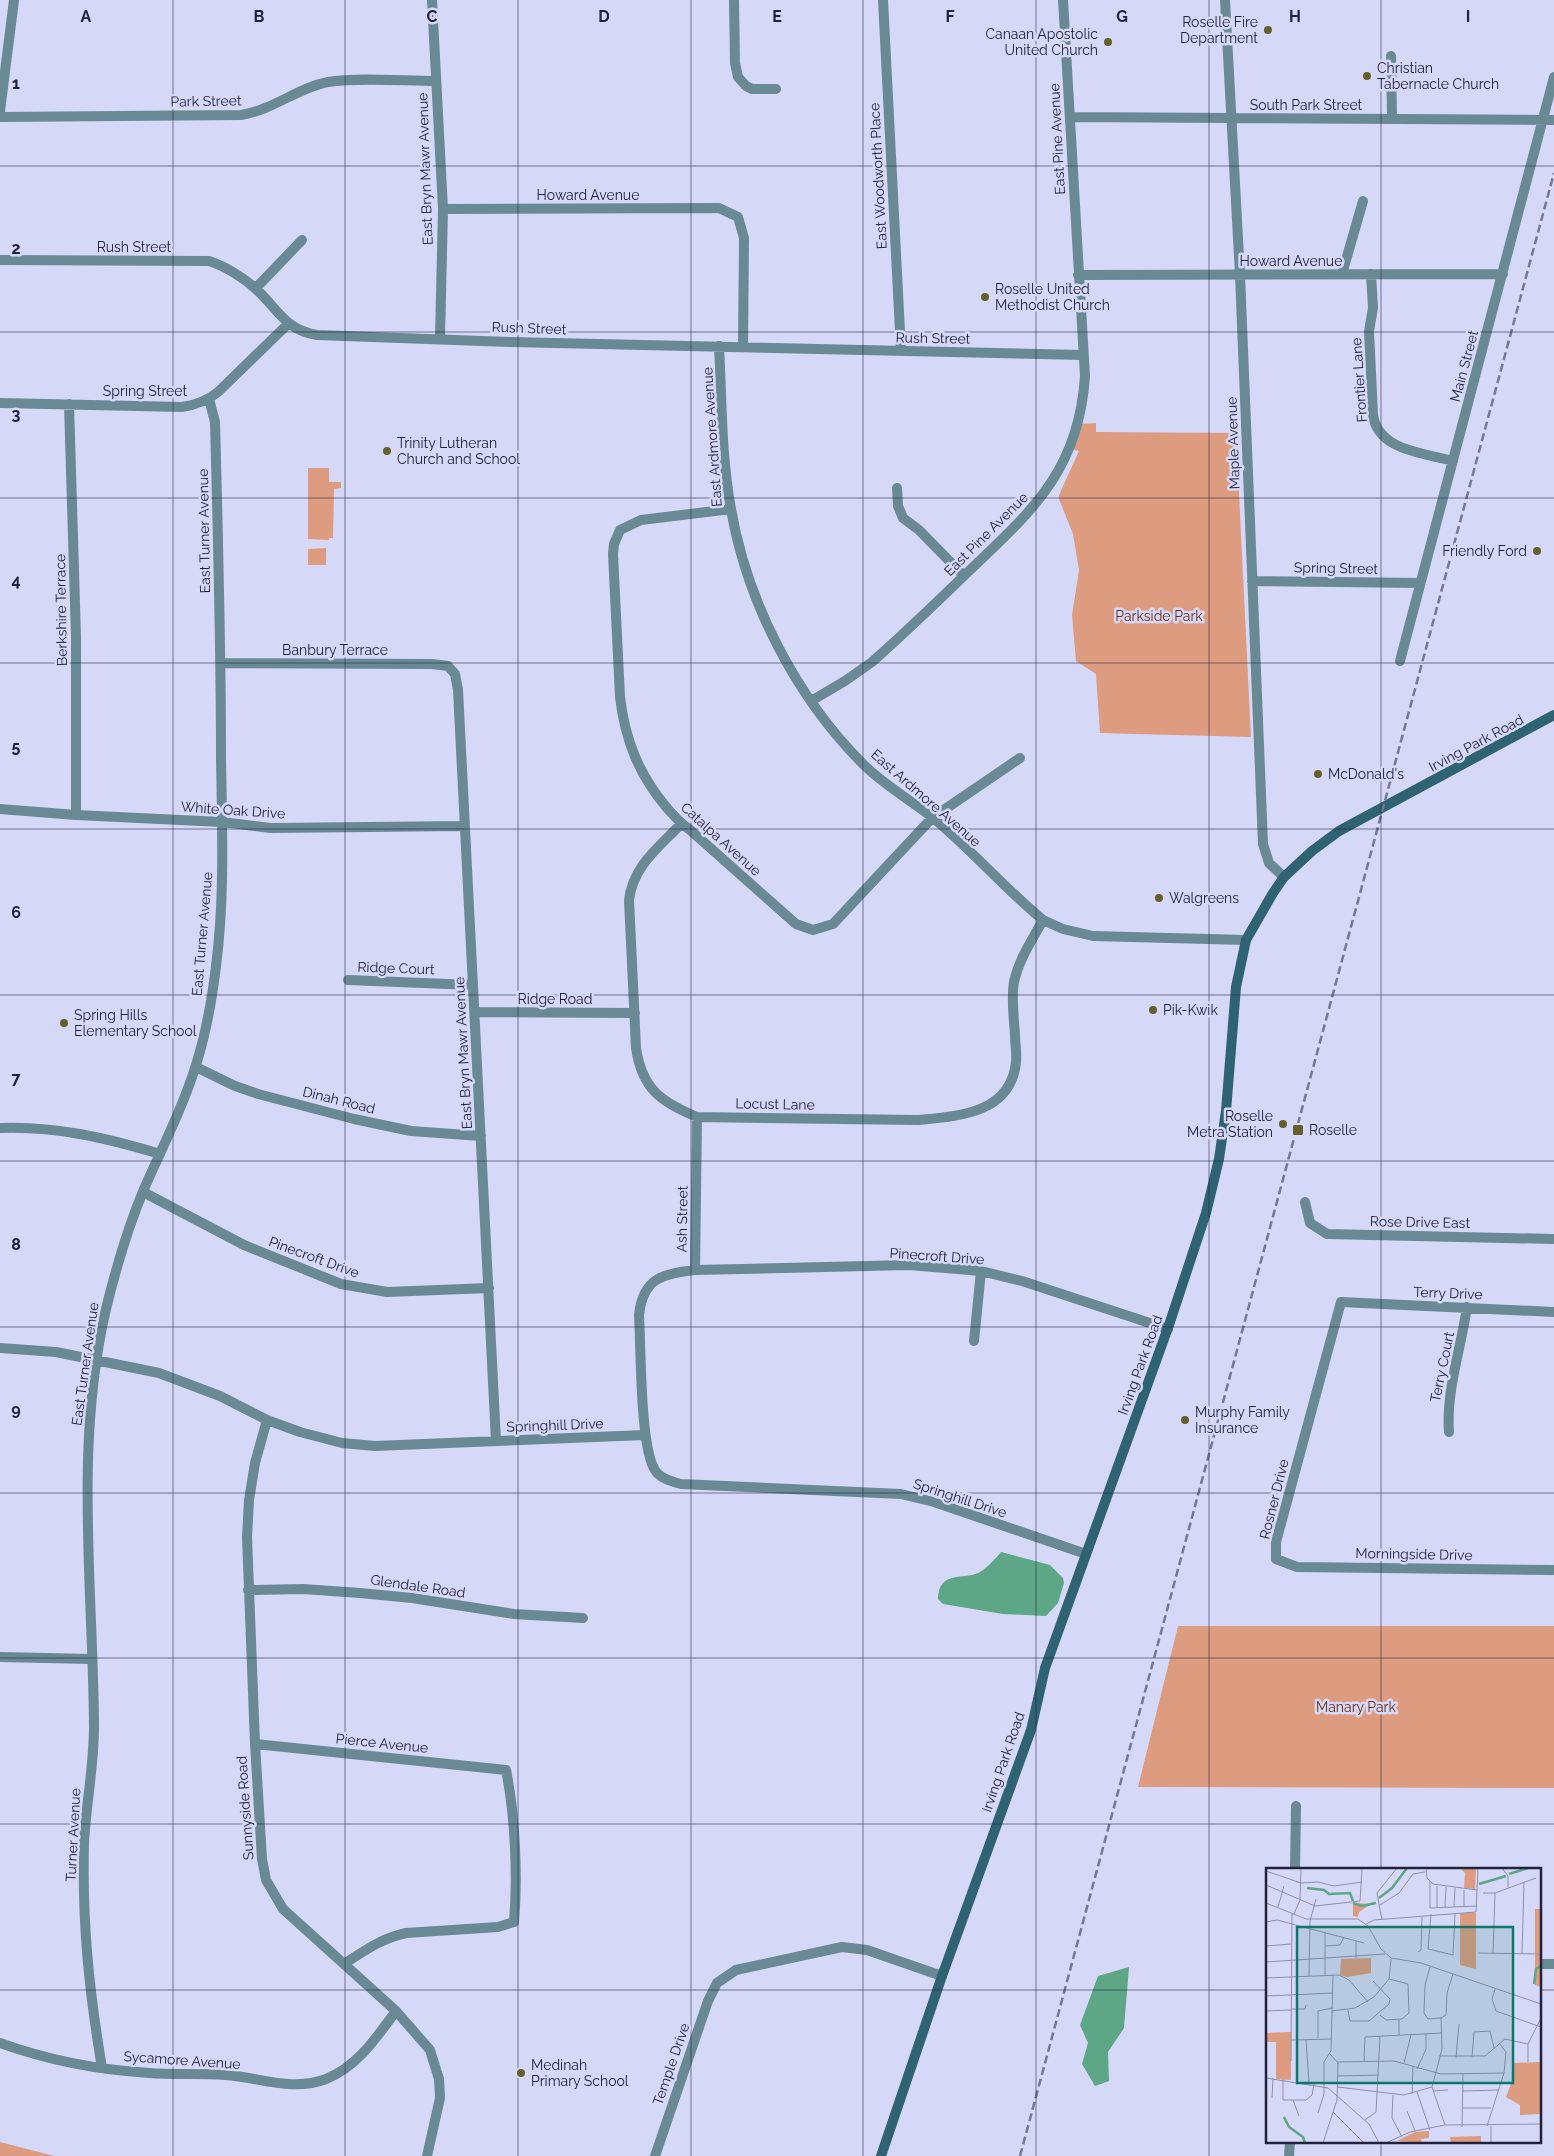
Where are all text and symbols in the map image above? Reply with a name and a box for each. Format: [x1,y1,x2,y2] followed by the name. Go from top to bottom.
[81,7,92,26] text: A
[254,7,265,26] text: B
[427,7,438,26] text: C
[598,7,610,26] text: D
[772,7,782,26] text: E
[945,7,955,26] text: F
[1116,7,1128,26] text: G
[1289,7,1301,26] text: H
[1466,7,1470,26] text: I
[1180,14,1258,46] place label: Roselle Fire Department
[1262,24,1274,36] marker: Roselle Fire Department
[985,26,1098,58] place label: Canaan Apostolic United Church
[1102,36,1114,48] marker: Canaan Apostolic United Church
[1377,60,1499,92] place label: Christian Tabernacle Church
[1361,70,1373,82] marker: Christian Tabernacle Church
[12,74,20,93] text: 1
[1046,83,1068,195] street label: East Pine Avenue
[170,92,242,110] street label: Park Street
[414,92,436,246] street label: East Bryn Mawr Avenue
[1250,97,1363,113] street label: South Park Street
[866,102,890,250] street label: East Woodworth Place
[537,187,639,203] street label: Howard Avenue
[11,239,21,258] text: 2
[97,239,172,255] street label: Rush Street
[1240,253,1342,269] street label: Howard Avenue
[995,281,1110,313] place label: Roselle United Methodist Church
[979,291,991,303] marker: Roselle United Methodist Church
[491,319,567,337] street label: Rush Street
[1447,328,1481,404] street label: Main Street
[896,329,971,347] street label: Rush Street
[1348,337,1370,423] street label: Frontier Lane
[699,367,725,507] street label: East Ardmore Avenue
[103,383,187,399] street label: Spring Street
[1223,396,1243,490] street label: Maple Avenue
[12,405,21,424] text: 3
[397,435,520,467] place label: Trinity Lutheran Church and School
[381,445,393,457] marker: Trinity Lutheran Church and School
[195,469,213,593] street label: East Turner Avenue
[941,489,1031,579] street label: East Pine Avenue
[1442,543,1527,559] place label: Friendly Ford
[1531,545,1543,557] marker: Friendly Ford
[52,554,70,666] street label: Berkshire Terrace
[1294,559,1379,577] street label: Spring Street
[11,571,21,590] text: 4
[1115,608,1203,624] park label: Parkside Park
[282,642,388,658] street label: Banbury Terrace
[1426,711,1526,775] street label: Irving Park Road
[12,737,21,756] text: 5
[868,746,984,850] street label: East Ardmore Avenue
[1328,766,1404,782] place label: McDonald's
[1312,768,1324,780] marker: McDonald's
[180,798,286,822] street label: White Oak Drive
[678,799,764,879] street label: Catalpa Avenue
[189,871,215,997] street label: East Turner Avenue
[1169,890,1239,906] place label: Walgreens
[1153,892,1165,904] marker: Walgreens
[11,903,21,922] text: 6
[357,959,435,977] street label: Ridge Court
[451,976,475,1130] street label: East Bryn Mawr Avenue
[518,991,592,1007] street label: Ridge Road
[1163,1002,1218,1018] place label: Pik-Kwik
[1147,1004,1159,1016] marker: Pik-Kwik
[74,1007,197,1039] place label: Spring Hills Elementary School
[58,1017,70,1029] marker: Spring Hills Elementary School
[12,1069,21,1088] text: 7
[301,1083,377,1117] street label: Dinah Road
[735,1095,815,1113] street label: Locust Lane
[1187,1108,1273,1140] place label: Roselle Metra Station
[1277,1118,1289,1130] marker: Roselle Metra Station
[1309,1122,1357,1138] place label: Roselle
[1291,1123,1305,1137] marker: Roselle
[673,1185,691,1252] street label: Ash Street
[1370,1213,1471,1231] street label: Rose Drive East
[267,1233,361,1281] street label: Pinecroft Drive
[11,1235,21,1254] text: 8
[889,1245,985,1267] street label: Pinecroft Drive
[1413,1284,1483,1302] street label: Terry Drive
[68,1301,102,1427] street label: East Turner Avenue
[1115,1313,1165,1417] street label: Irving Park Road
[1427,1330,1457,1404] street label: Terry Court
[11,1400,21,1419] text: 9
[1195,1404,1290,1436] place label: Murphy Family Insurance
[1179,1414,1191,1426] marker: Murphy Family Insurance
[506,1415,604,1435] street label: Springhill Drive
[1256,1457,1292,1541] street label: Rosner Drive
[911,1475,1009,1521] street label: Springhill Drive
[1355,1545,1473,1563] street label: Morningside Drive
[369,1571,467,1601] street label: Glendale Road
[1316,1699,1397,1715] park label: Manary Park
[978,1710,1028,1814] street label: Irving Park Road
[335,1730,429,1756] street label: Pierce Avenue
[233,1755,257,1861] street label: Sunnyside Road
[63,1788,83,1882] street label: Turner Avenue
[1266,1868,1542,2144] inset map
[649,2021,693,2107] street label: Temple Drive
[123,2048,241,2072] street label: Sycamore Avenue
[531,2057,629,2089] place label: Medinah Primary School
[515,2067,527,2079] marker: Medinah Primary School

